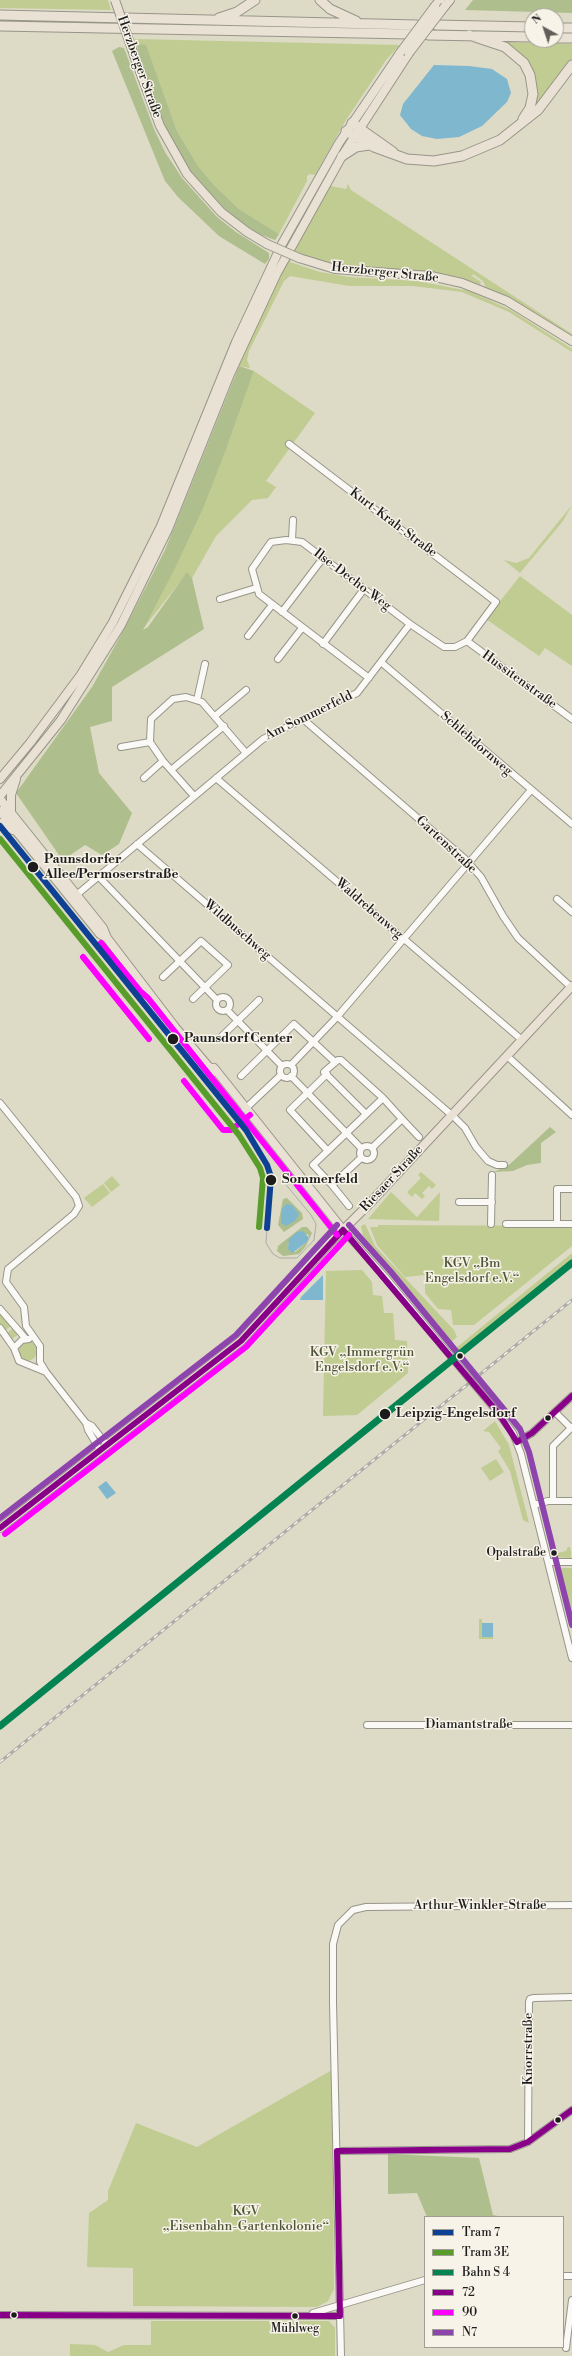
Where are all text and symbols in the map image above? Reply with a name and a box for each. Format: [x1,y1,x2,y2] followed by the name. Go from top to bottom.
[524,8,564,48] north arrow
[529,11,545,28] text: N
[113,14,165,120] street label: Herzberger Straße
[331,260,439,286] street label: Herzberger Straße
[346,485,440,561] street label: Kurt-Krah-Straße
[310,546,394,614] street label: Ilse-Decho-Weg
[479,648,559,712] street label: Hussitenstraße
[263,688,355,744] street label: Am Sommerfeld
[437,709,515,779] street label: Schlehdornweg
[412,813,480,877] street label: Gartenstraße
[44,852,179,883] place label: Paunsdorfer Allee/Permoserstraße
[26,860,40,874] marker: Paunsdorfer Allee/Permoserstraße
[332,875,406,943] street label: Waldrebenweg
[200,897,274,963] street label: Wildbuschweg
[184,1031,293,1047] place label: Paunsdorf Center
[166,1032,180,1046] marker: Paunsdorf Center
[357,1143,427,1215] street label: Riesaer Straße
[282,1172,358,1188] place label: Sommerfeld
[264,1173,278,1187] marker: Sommerfeld
[425,1256,519,1287] park label: KGV „Bm Engelsdorf e.V.“
[310,1345,414,1376] park label: KGV „Immergrün Engelsdorf e.V.“
[455,1351,465,1361] unlabelled marker
[396,1406,515,1422] place label: Leipzig-Engelsdorf
[378,1407,392,1421] marker: Leipzig-Engelsdorf
[543,1413,553,1423] unlabelled marker
[486,1546,546,1560] place label: Opalstraße
[549,1548,559,1558] marker: Opalstraße
[425,1717,513,1733] street label: Diamantstraße
[413,1898,547,1914] street label: Arthur-Winkler-Straße
[521,2013,537,2085] street label: Knorrstraße
[553,2115,563,2125] unlabelled marker
[163,2204,329,2235] park label: KGV „Eisenbahn-Gartenkolonie“
[424,2216,564,2348] legend
[462,2225,500,2240] text: Tram 7
[462,2245,509,2260] text: Tram 3E
[462,2265,510,2280] text: Bahn S 4
[462,2285,475,2300] text: 72
[462,2305,477,2320] text: 90
[9,2310,19,2320] unlabelled marker
[290,2311,300,2321] marker: Mühlweg
[271,2322,319,2336] place label: Mühlweg
[462,2325,477,2340] text: N7

